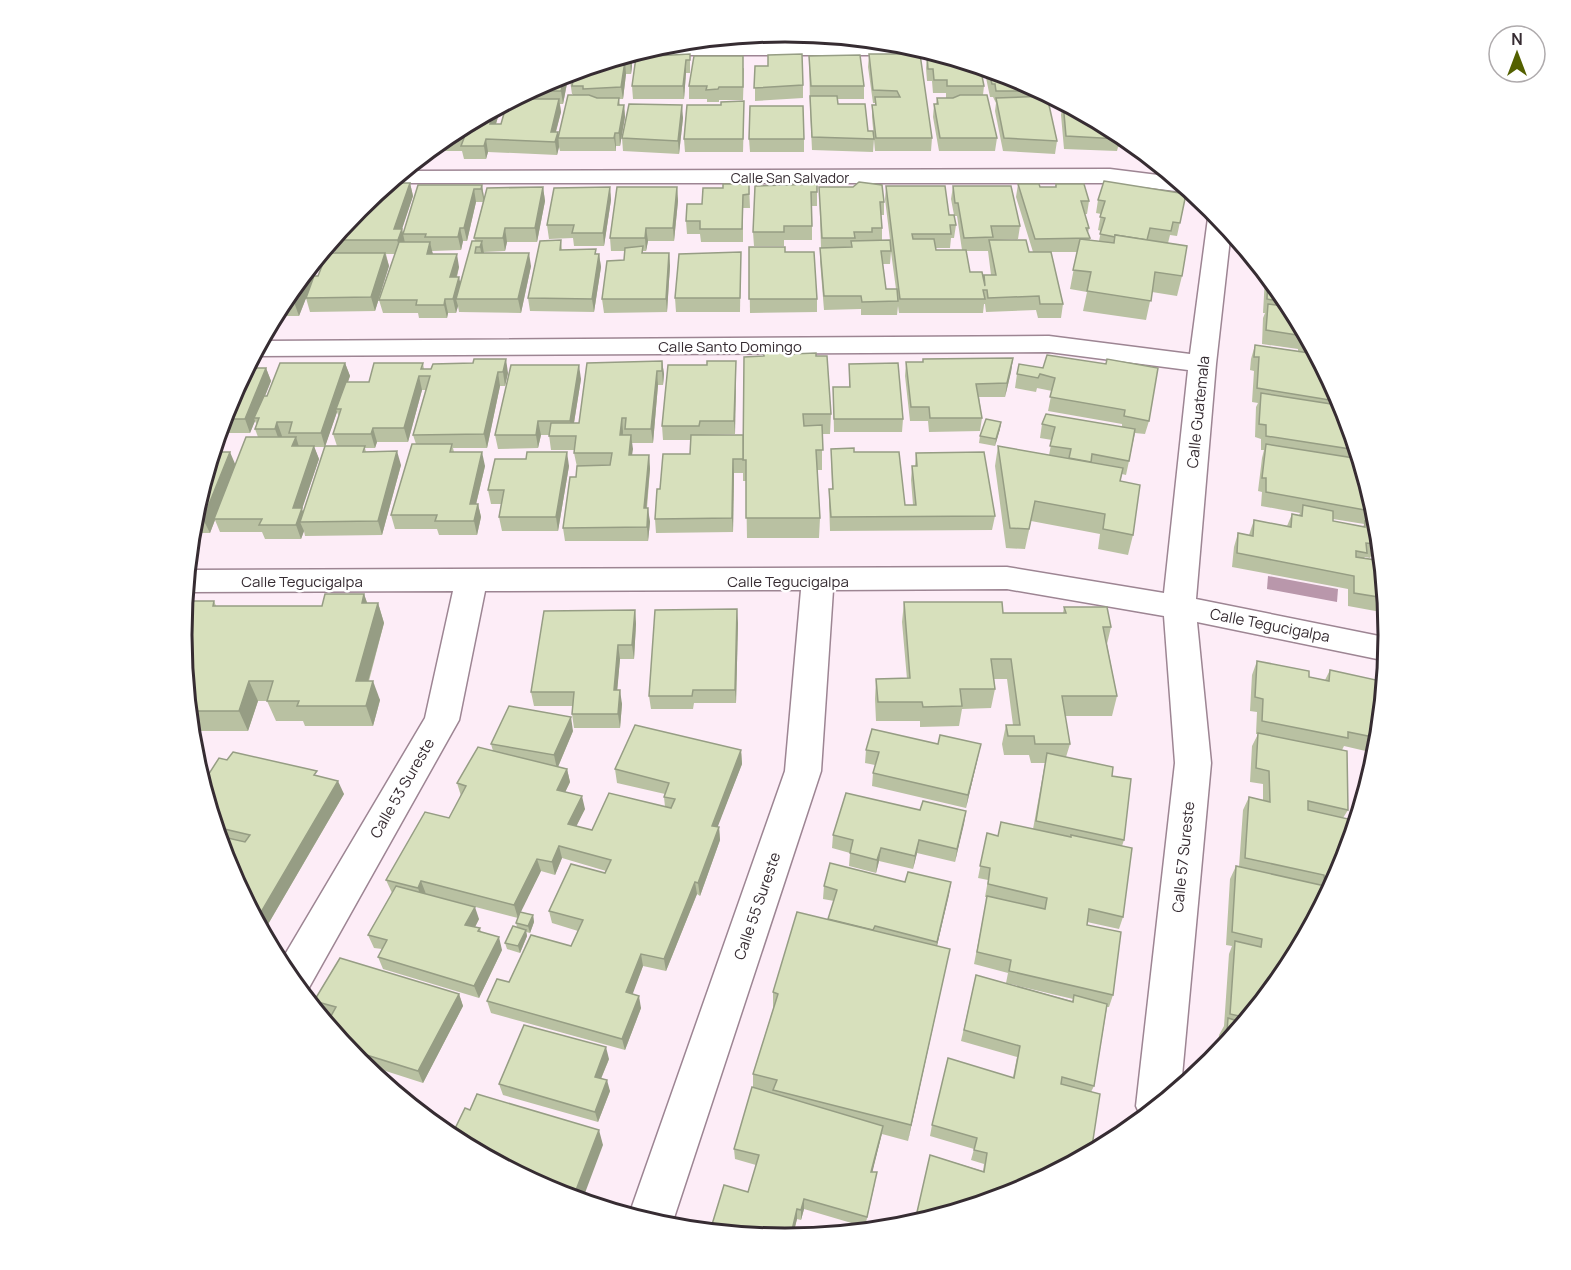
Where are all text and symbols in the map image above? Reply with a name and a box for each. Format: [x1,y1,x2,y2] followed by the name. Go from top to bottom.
[1487,24,1547,84] north arrow
[1511,28,1523,50] text: N
[731,168,849,187] street label: Calle San Salvador
[658,336,802,357] street label: Calle Santo Domingo
[1182,355,1214,469] street label: Calle Guatemala
[241,571,363,592] street label: Calle Tegucigalpa
[727,571,849,592] street label: Calle Tegucigalpa
[1208,603,1332,647] street label: Calle Tegucigalpa
[365,734,439,842] street label: Calle 53 Sureste
[1167,800,1199,914] street label: Calle 57 Sureste
[729,849,785,963] street label: Calle 55 Sureste

